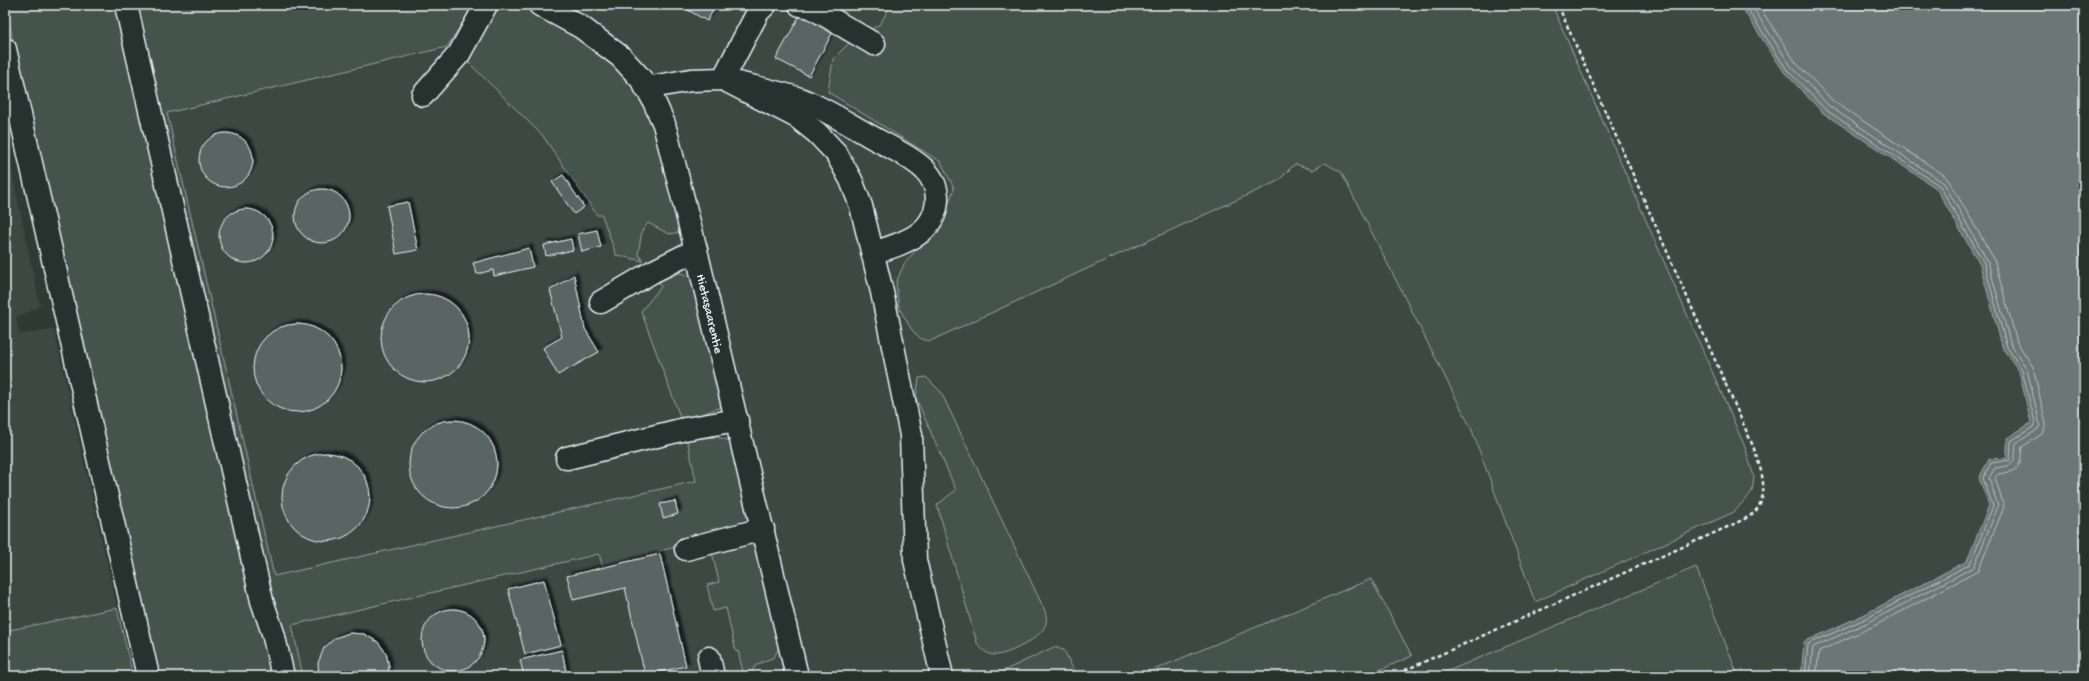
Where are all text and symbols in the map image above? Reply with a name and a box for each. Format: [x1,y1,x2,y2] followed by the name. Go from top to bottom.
[692,273,725,355] street label: Hietasaarentie

